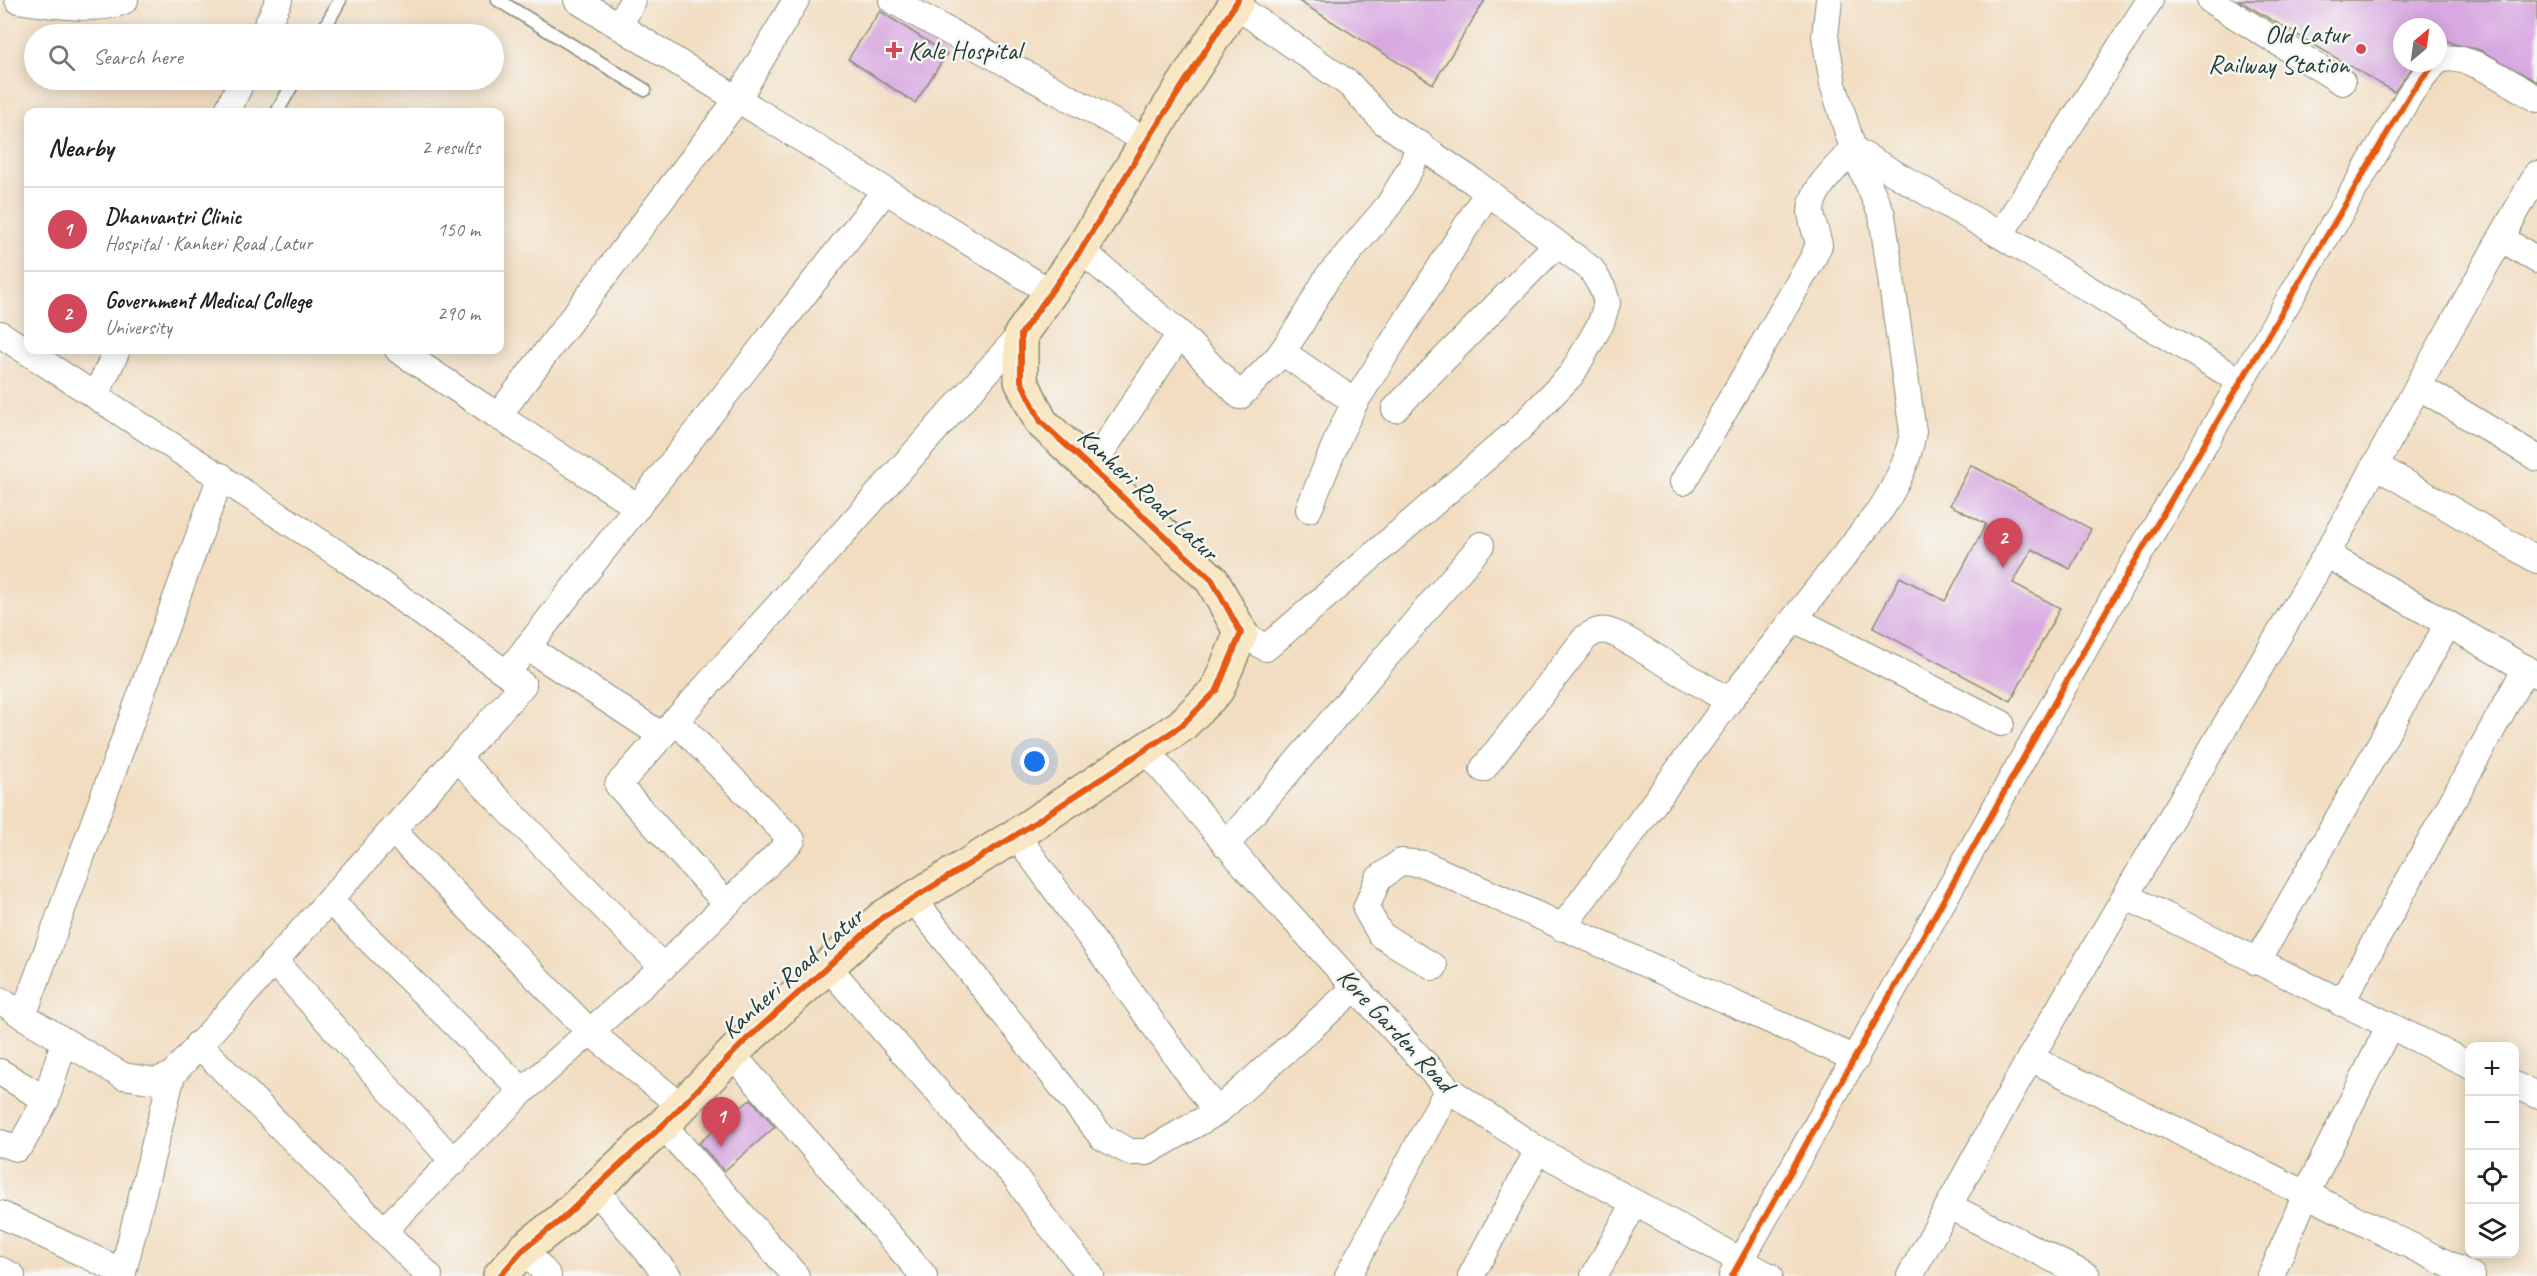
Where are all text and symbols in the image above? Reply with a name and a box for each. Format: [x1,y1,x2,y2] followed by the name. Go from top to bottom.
[2208,18,2352,81] place label: Old Latur Railway Station
[2393,18,2447,72] north arrow
[24,24,504,90] search box
[908,34,1026,67] place label: Kale Hospital
[45,41,78,74] icon: search
[885,41,903,59] marker: Kale Hospital
[2354,42,2368,56] marker: Old Latur Railway Station
[93,43,183,71] text: Search here
[48,131,113,164] text: Nearby
[421,135,480,160] text: 2 results
[105,203,241,231] text: Dhanvantri Clinic
[63,217,72,242] text: 1
[437,217,480,242] text: 150 m
[105,231,312,256] text: Hospital · Kanheri Road ,Latur
[105,287,311,315] text: Government Medical College
[63,301,72,326] text: 2
[437,301,480,326] text: 290 m
[105,315,172,340] text: University
[1071,420,1227,569] street label: Kanheri Road ,Latur
[1984,518,2022,568] pin: 2
[1020,747,1049,776] your location
[714,899,871,1046] street label: Kanheri Road ,Latur
[1330,961,1465,1102] street label: Kore Garden Road
[2465,1042,2519,1258] map controls
[2465,1042,2519,1096] button: +
[2465,1096,2519,1150] button: −
[702,1098,740,1147] pin: 1
[2465,1150,2519,1204] button: locate
[2465,1204,2519,1258] button: layers

